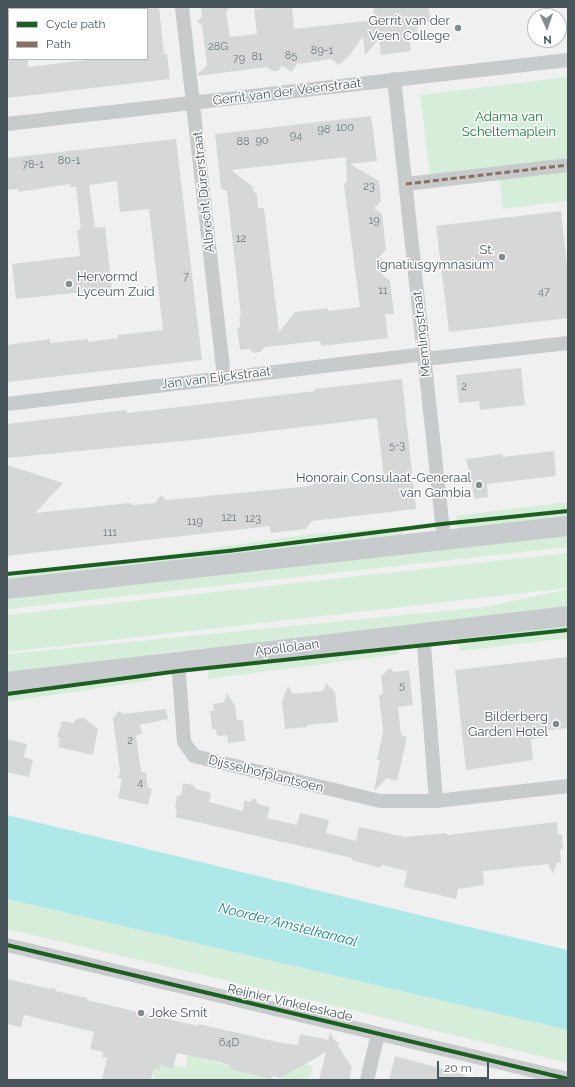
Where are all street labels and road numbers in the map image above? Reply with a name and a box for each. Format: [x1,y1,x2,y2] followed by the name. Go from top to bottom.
[212,75,362,109] street label: Gerrit van der Veenstraat
[190,131,218,253] street label: Albrecht Dürerstraat
[410,290,434,378] street label: Memlingstraat
[160,364,272,392] street label: Jan van Eijckstraat
[254,636,320,660] street label: Apollolaan
[207,752,325,796] street label: Dijsselhofplantsoen
[226,981,354,1025] street label: Reijnier Vinkeleskade

